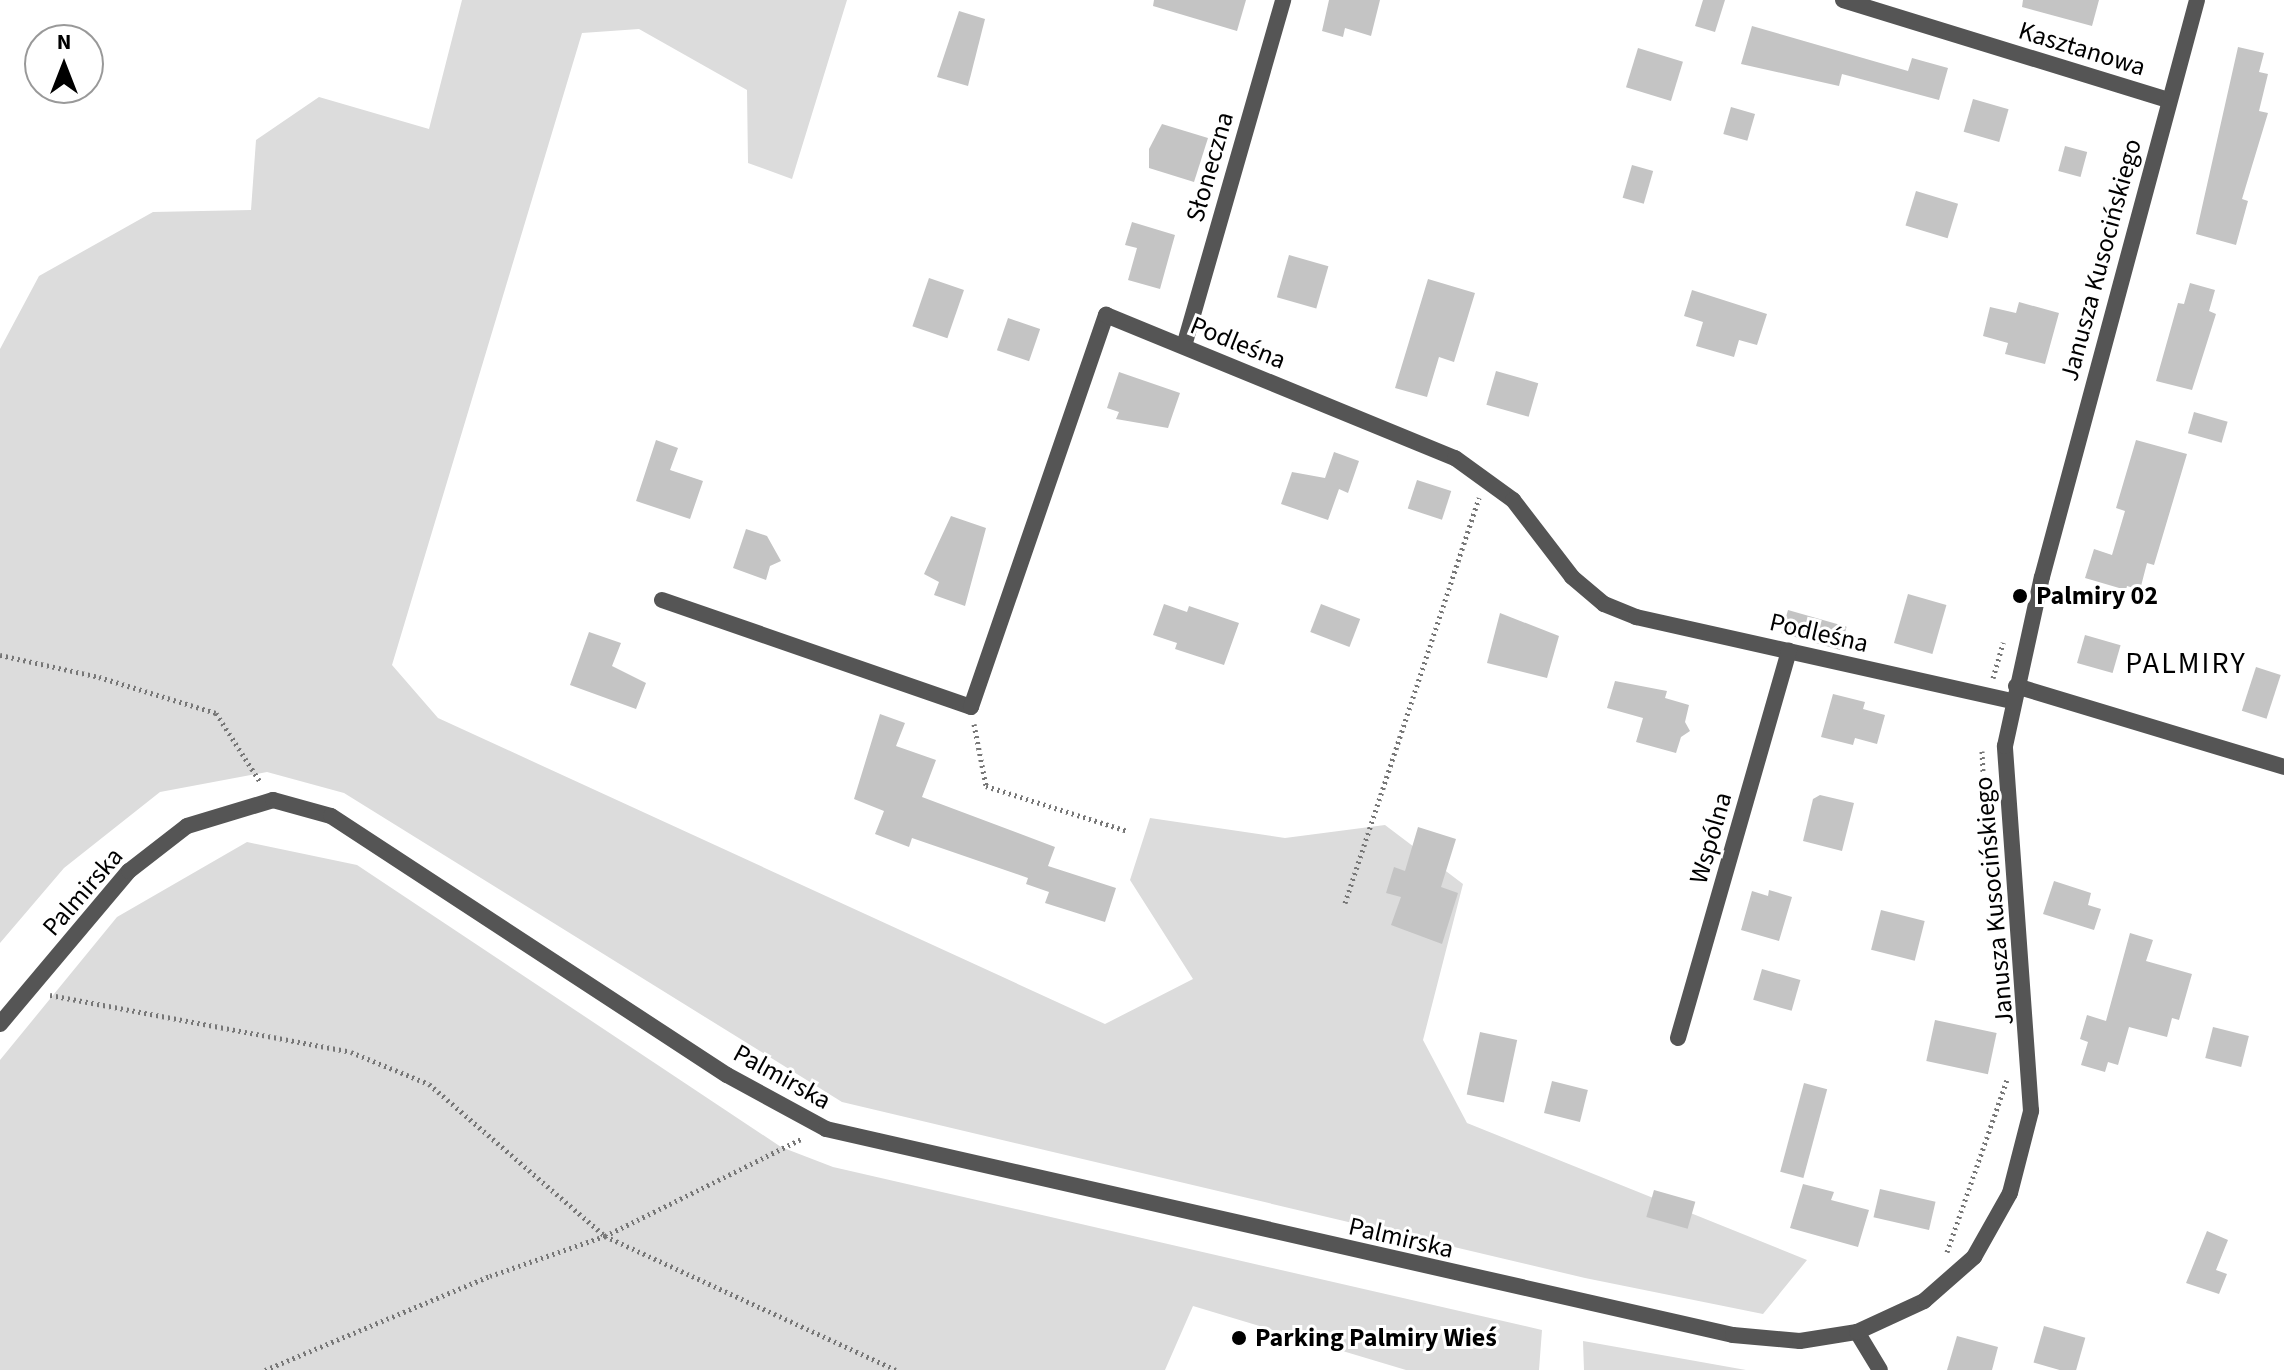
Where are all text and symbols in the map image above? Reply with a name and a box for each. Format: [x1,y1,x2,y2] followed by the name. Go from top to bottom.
[2015,15,2149,83] street label: Kasztanowa
[24,24,104,104] north arrow
[57,26,71,58] text: N
[1179,108,1241,226] street label: Słoneczna
[2054,135,2148,385] street label: Janusza Kusocińskiego
[1186,310,1290,376] street label: Podleśna
[2036,580,2158,612] place label: Palmiry 02
[2011,587,2029,605] marker: Palmiry 02
[1767,607,1871,659] street label: Podleśna
[2125,646,2247,682] district label: PALMIRY
[1968,775,2020,1027] street label: Janusza Kusocińskiego
[1683,789,1739,887] street label: Wspólna
[36,841,130,943] street label: Palmirska
[728,1037,836,1117] street label: Palmirska
[1345,1211,1457,1265] street label: Palmirska
[1255,1322,1497,1354] place label: Parking Palmiry Wieś
[1230,1329,1248,1347] marker: Parking Palmiry Wieś

